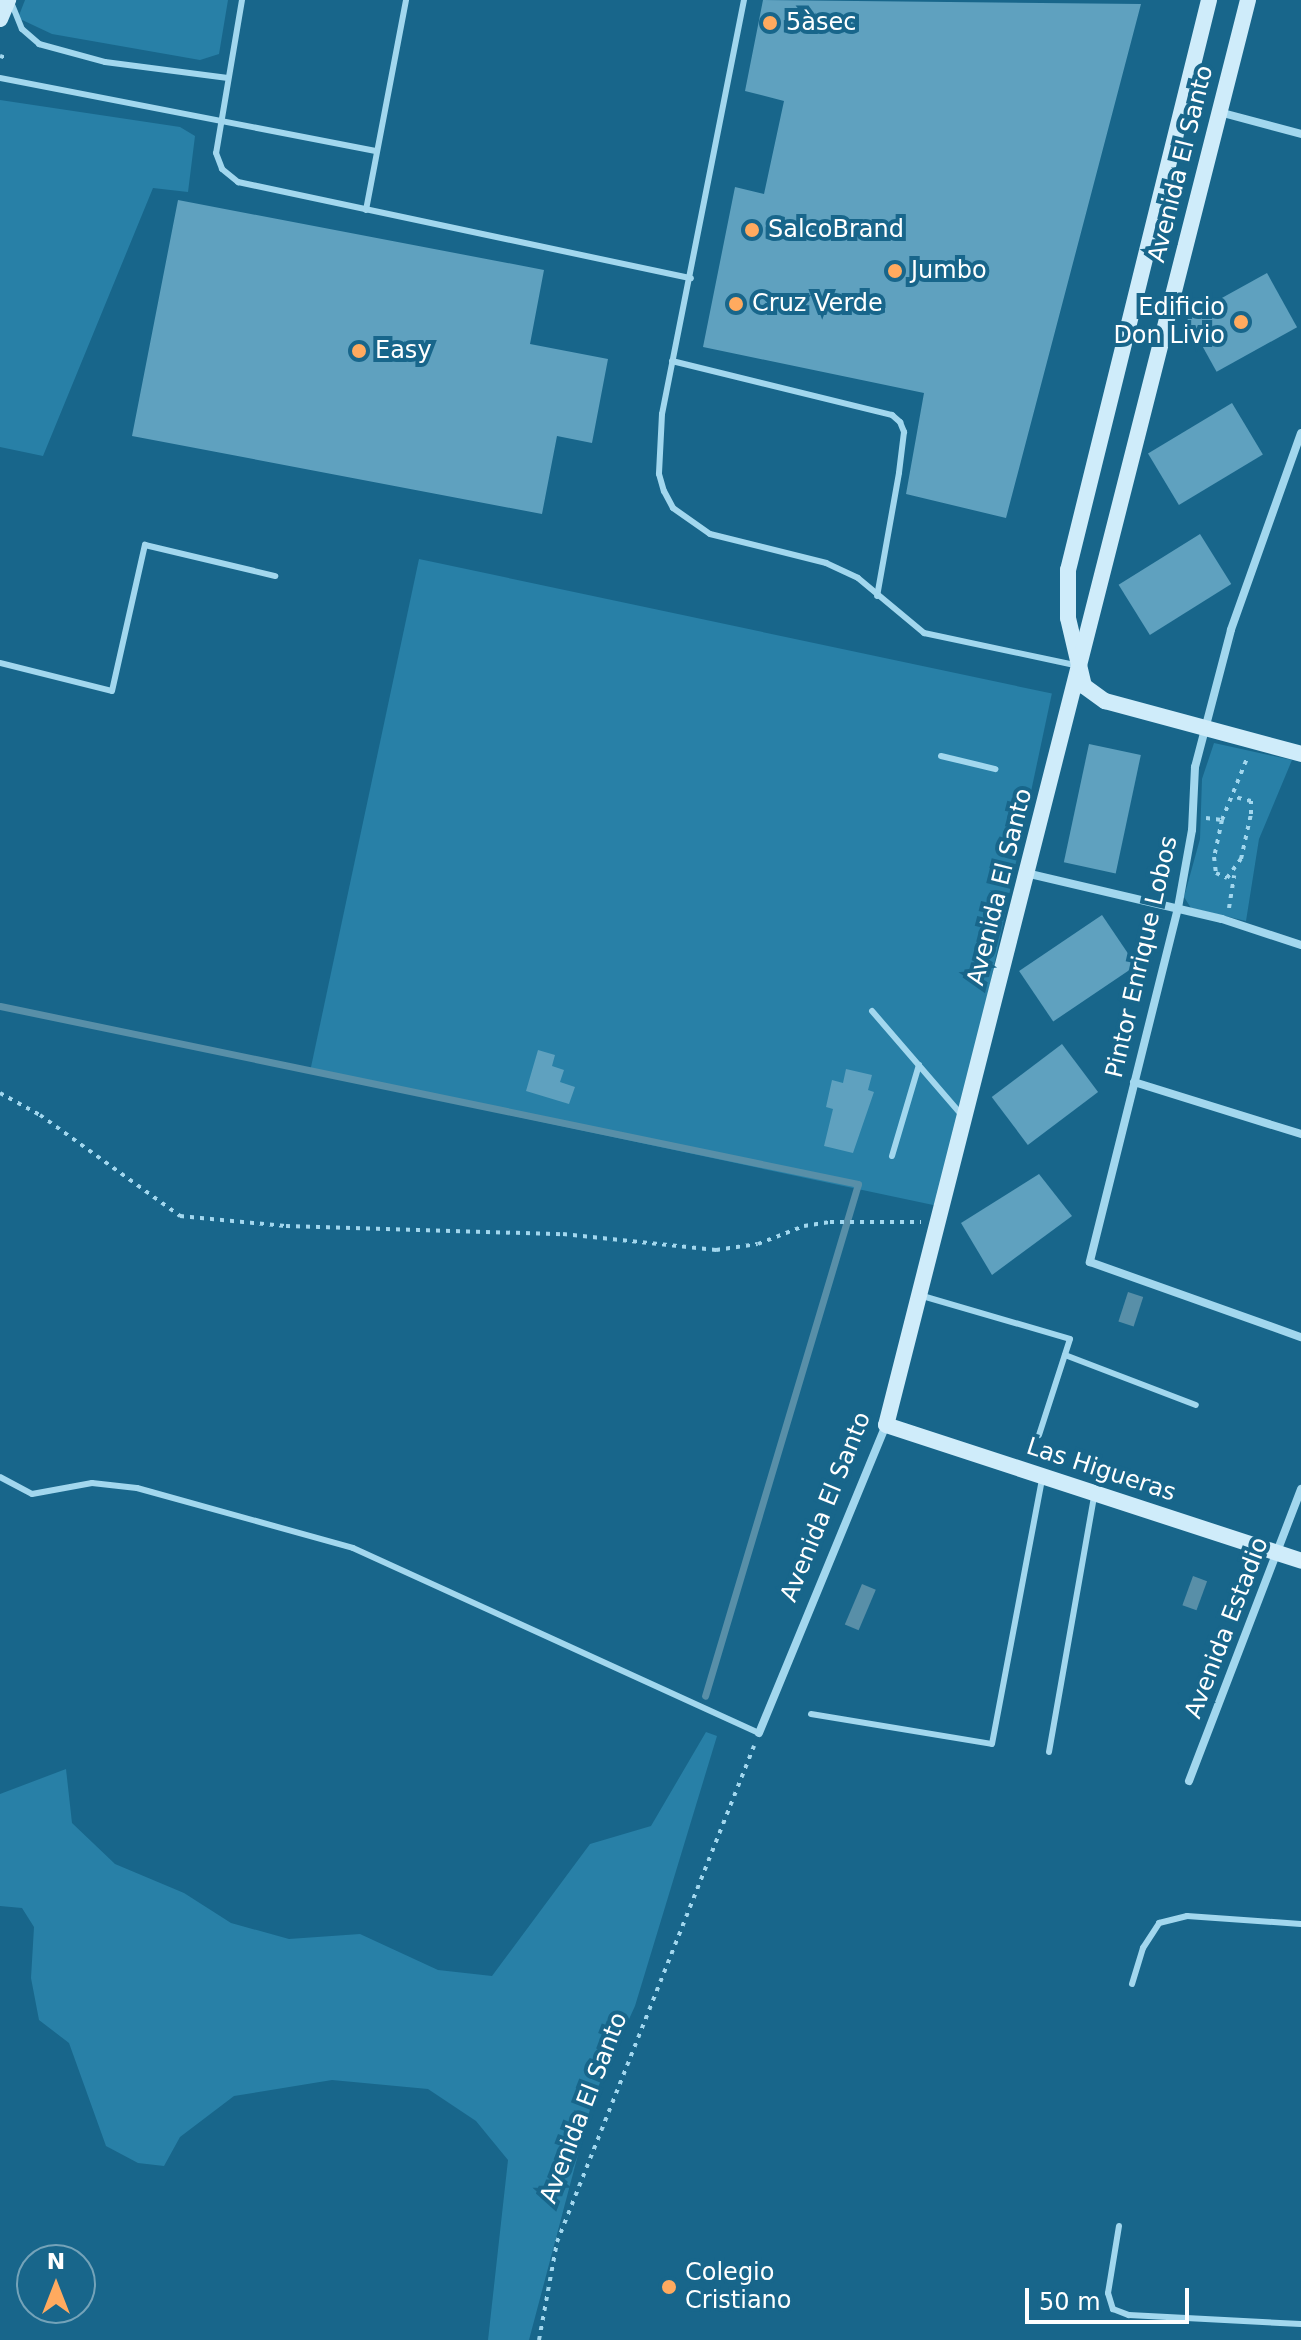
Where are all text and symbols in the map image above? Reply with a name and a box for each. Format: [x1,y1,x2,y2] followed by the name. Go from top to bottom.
[786,9,856,37] place label: 5àsec
[761,14,779,32] marker: 5àsec
[1143,62,1219,266] street label: Avenida El Santo
[768,216,904,244] place label: SalcoBrand
[743,221,761,239] marker: SalcoBrand
[911,257,987,285] place label: Jumbo
[886,262,904,280] marker: Jumbo
[752,290,883,318] place label: Cruz Verde
[1113,294,1225,350] place label: Edificio Don Livio
[727,295,745,313] marker: Cruz Verde
[1232,313,1250,331] marker: Edificio Don Livio
[375,337,432,365] place label: Easy
[350,342,368,360] marker: Easy
[962,785,1038,989] street label: Avenida El Santo
[1100,833,1184,1081] street label: Pintor Enrique Lobos
[775,1408,877,1606] street label: Avenida El Santo
[1023,1432,1179,1508] street label: Las Higueras
[1179,1533,1275,1723] street label: Avenida Estadio
[534,2008,634,2208] street label: Avenida El Santo
[16,2244,96,2324] north arrow
[47,2249,65,2274] text: N
[685,2259,791,2315] place label: Colegio Cristiano
[1029,2272,1193,2322] scale bar
[660,2278,678,2296] marker: Colegio Cristiano
[1039,2288,1101,2316] text: 50 m

